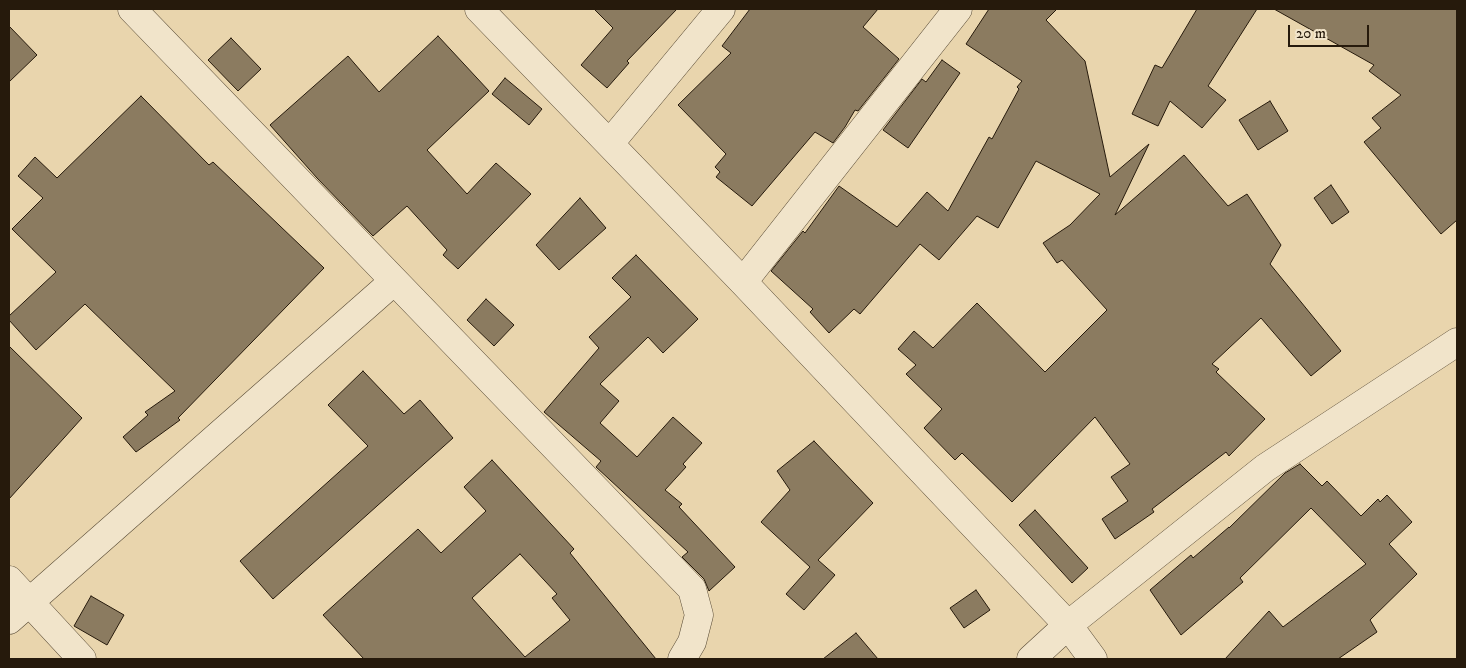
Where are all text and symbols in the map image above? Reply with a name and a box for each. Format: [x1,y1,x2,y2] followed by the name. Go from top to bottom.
[1291,15,1372,47] scale bar
[1296,24,1326,43] text: 20 m

